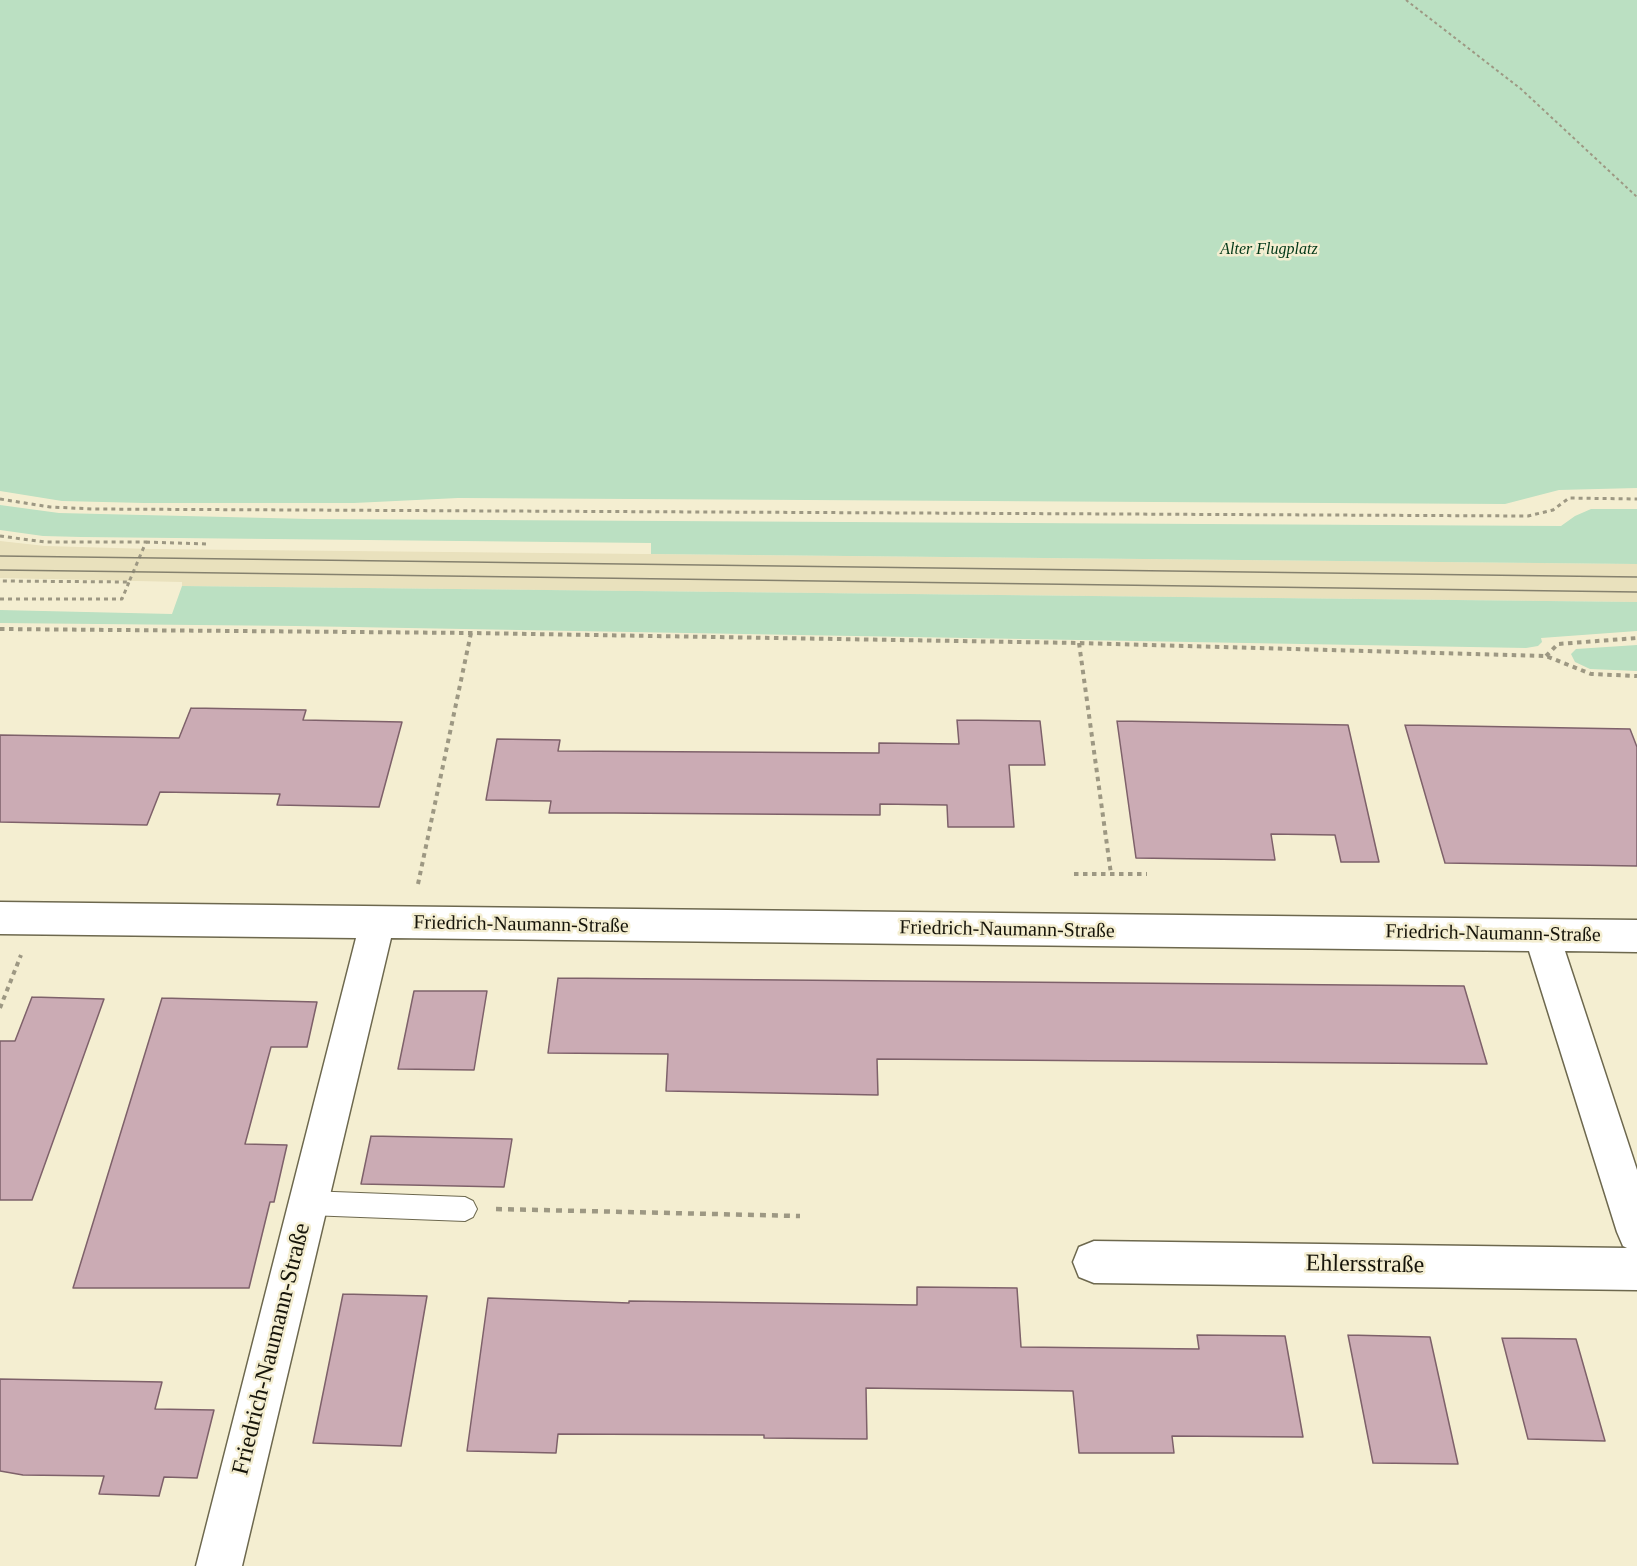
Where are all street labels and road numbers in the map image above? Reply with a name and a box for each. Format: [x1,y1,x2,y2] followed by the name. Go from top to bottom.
[413,911,629,939] street label: Friedrich-Naumann-Straße
[899,916,1115,944] street label: Friedrich-Naumann-Straße
[1385,920,1601,948] street label: Friedrich-Naumann-Straße
[227,1220,317,1478] street label: Friedrich-Naumann-Straße
[1305,1250,1425,1280] street label: Ehlersstraße

